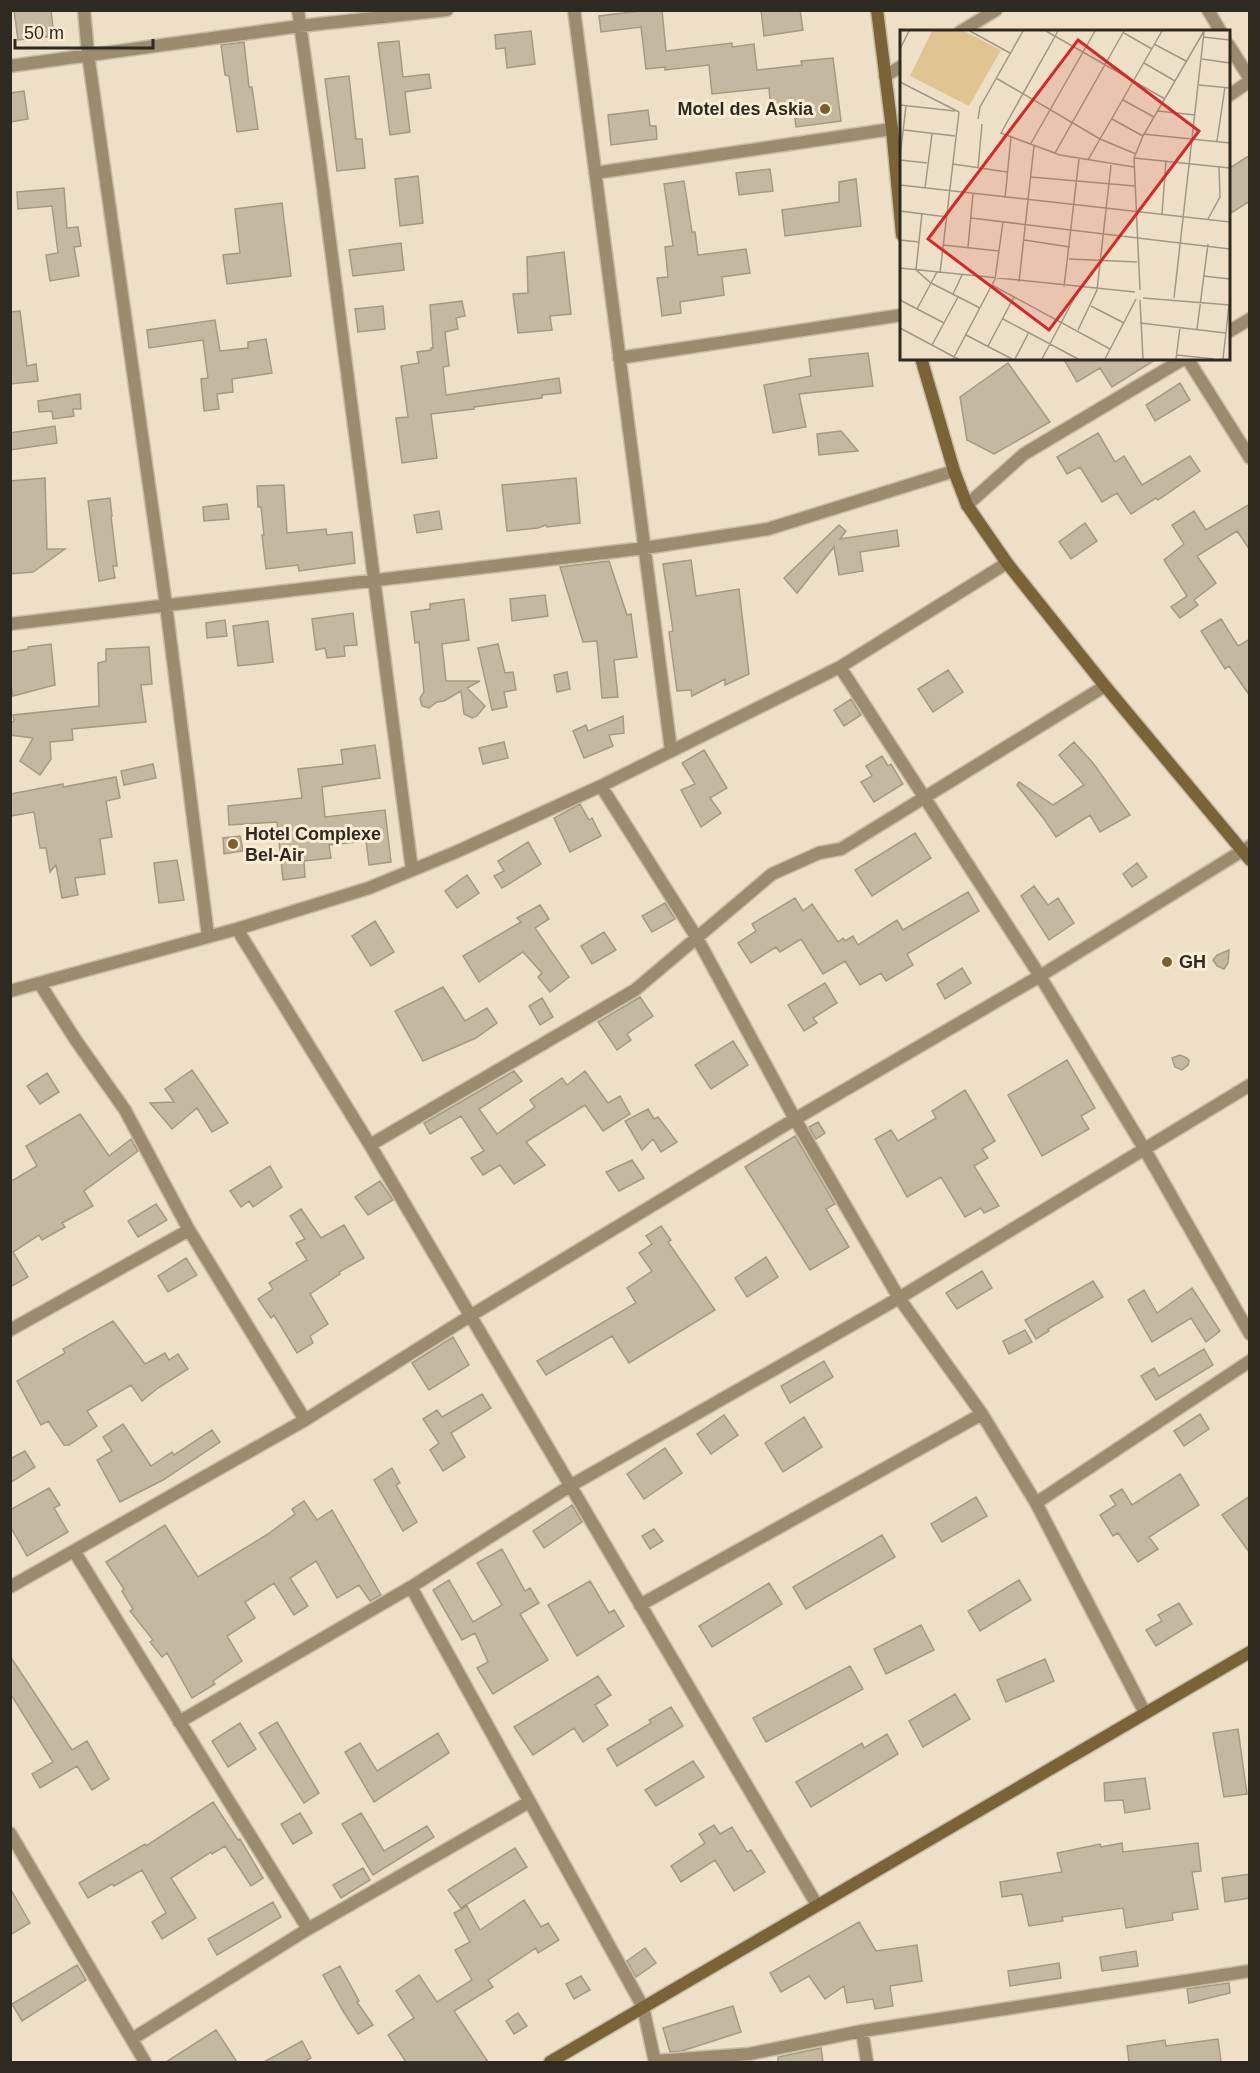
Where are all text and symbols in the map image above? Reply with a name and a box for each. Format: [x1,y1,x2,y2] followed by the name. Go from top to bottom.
[15,12,153,50] scale bar
[24,23,64,43] text: 50 m
[900,30,1230,360] inset map
[678,99,814,119] place label: Motel des Askia
[818,102,832,116] marker: Motel des Askia
[245,824,381,865] place label: Hotel Complexe Bel-Air
[226,837,240,851] marker: Hotel Complexe Bel-Air
[1179,952,1206,972] place label: GH
[1160,955,1174,969] marker: GH

